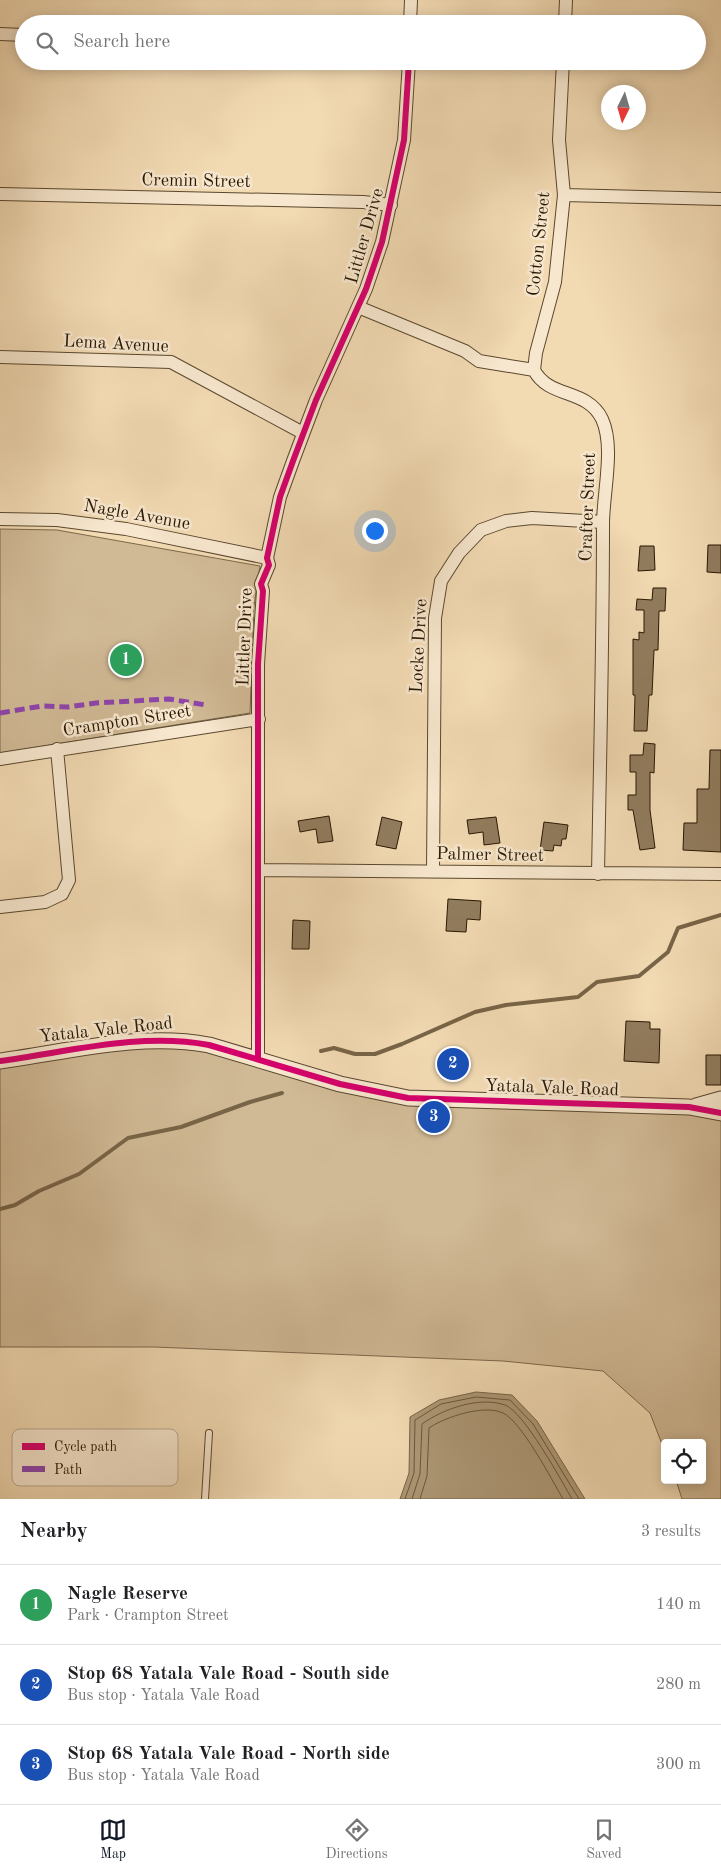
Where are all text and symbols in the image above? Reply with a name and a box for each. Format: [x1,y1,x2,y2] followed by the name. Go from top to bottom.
[15,15,706,70] search box
[33,29,61,57] icon: search
[73,33,170,52] text: Search here
[601,85,646,130] north arrow
[141,171,251,191] street label: Cremin Street
[343,186,387,286] street label: Littler Drive
[525,191,553,297] street label: Cotton Street
[63,332,169,356] street label: Lema Avenue
[577,452,599,562] street label: Crafter Street
[82,497,192,533] street label: Nagle Avenue
[362,518,388,544] your location
[234,588,256,686] street label: Littler Drive
[408,598,430,694] street label: Locke Drive
[110,641,142,679] pin: 1
[62,702,192,740] street label: Crampton Street
[436,845,544,865] street label: Palmer Street
[38,1014,174,1046] street label: Yatala Vale Road
[437,1045,469,1083] pin: 2
[484,1077,620,1099] street label: Yatala Vale Road
[418,1098,450,1136] pin: 3
[12,1429,178,1486] legend
[661,1439,706,1484] map controls
[661,1439,706,1484] button: locate
[54,1440,117,1454] text: Cycle path
[54,1463,83,1477] text: Path
[20,1521,88,1542] text: Nearby
[641,1524,701,1540] text: 3 results
[67,1585,188,1604] text: Nagle Reserve
[31,1597,41,1613] text: 1
[656,1597,701,1613] text: 140 m
[67,1608,229,1624] text: Park · Crampton Street
[67,1665,389,1684] text: Stop 68 Yatala Vale Road - South side
[31,1677,41,1693] text: 2
[656,1677,701,1693] text: 280 m
[67,1688,260,1704] text: Bus stop · Yatala Vale Road
[67,1745,390,1764] text: Stop 68 Yatala Vale Road - North side
[31,1757,41,1773] text: 3
[656,1757,701,1773] text: 300 m
[67,1768,260,1784] text: Bus stop · Yatala Vale Road
[99,1816,127,1863] tab: Map
[326,1816,388,1863] tab: Directions
[586,1816,622,1863] tab: Saved

